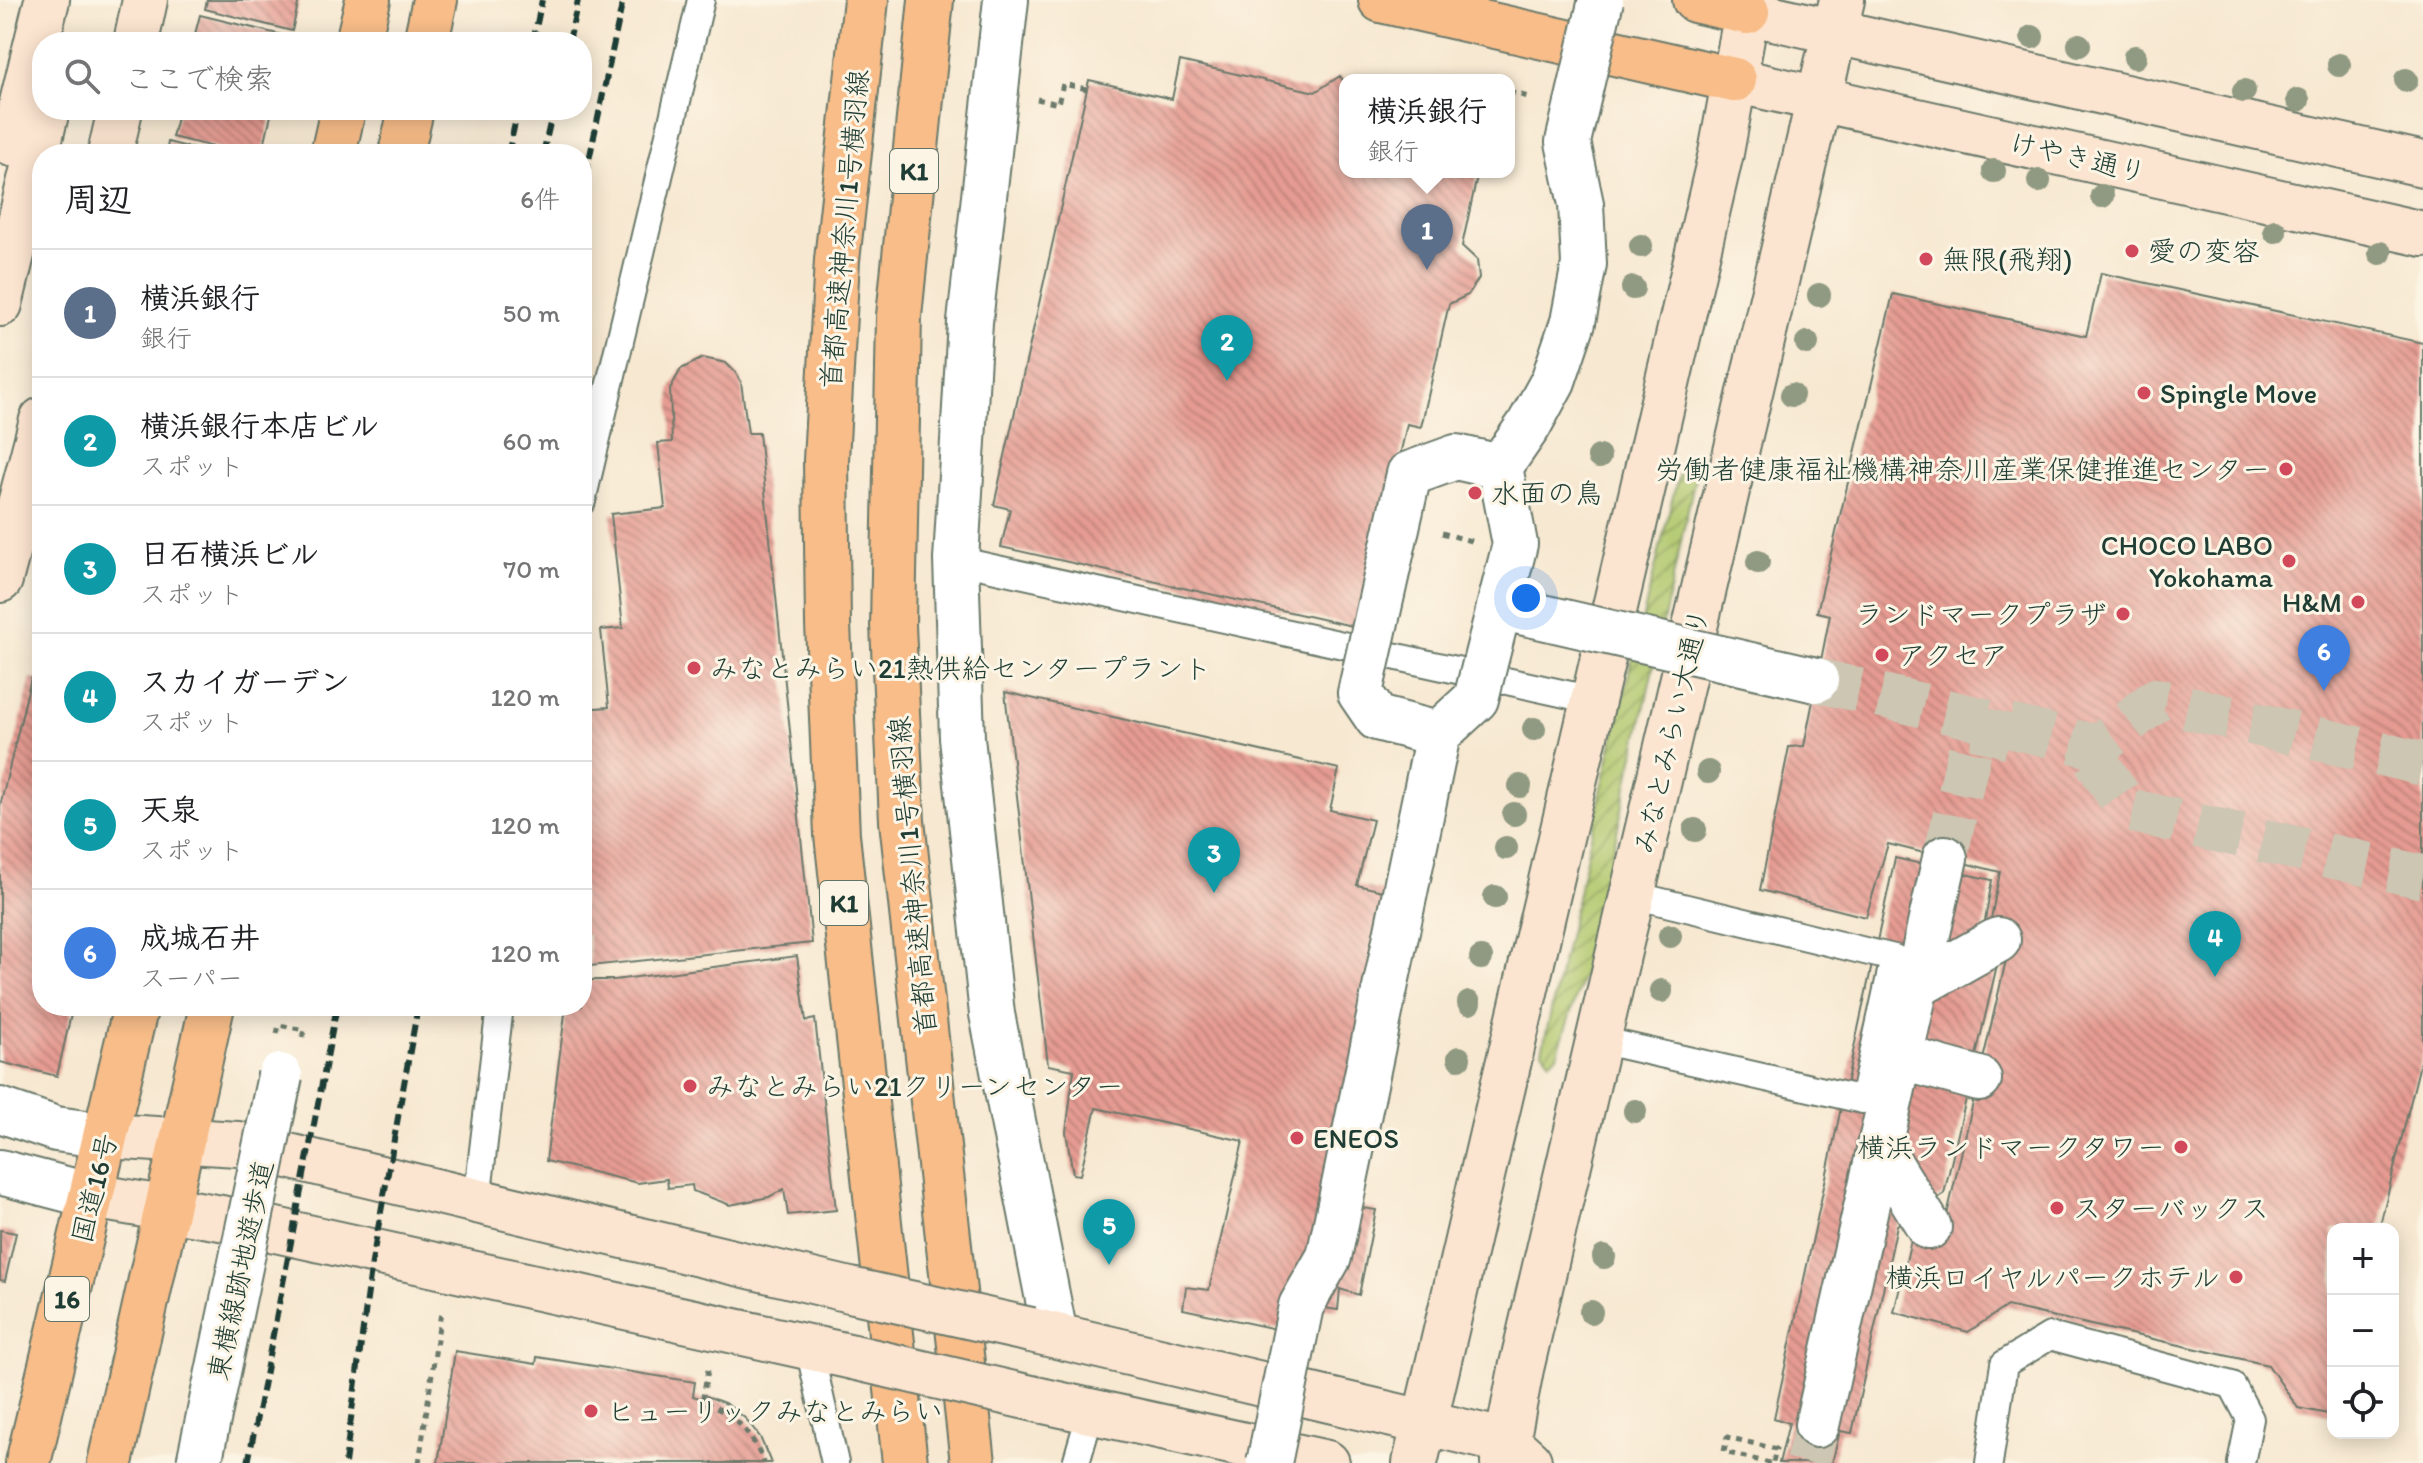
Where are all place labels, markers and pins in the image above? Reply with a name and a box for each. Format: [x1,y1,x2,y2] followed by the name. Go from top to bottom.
[1401,204,1453,270] pin: 1
[2148,234,2260,268] place label: 愛の変容
[1942,242,2072,276] place label: 無限(飛翔)
[2123,242,2141,260] marker: 愛の変容
[1917,250,1935,268] marker: 無限(飛翔)
[1201,315,1253,381] pin: 2
[2160,376,2317,410] place label: Spingle Move
[2135,384,2153,402] marker: Spingle Move
[1655,452,2270,486] place label: 労働者健康福祉機構神奈川産業保健推進センター
[2277,460,2295,478] marker: 労働者健康福祉機構神奈川産業保健推進センター
[1491,476,1603,510] place label: 水面の鳥
[1466,484,1484,502] marker: 水面の鳥
[2101,528,2273,594] place label: CHOCO LABO Yokohama
[2280,552,2298,570] marker: CHOCO LABO Yokohama
[2282,585,2342,619] place label: H&M
[2349,593,2367,611] marker: H&M
[1855,597,2107,631] place label: ランドマークプラザ
[2114,605,2132,623] marker: ランドマークプラザ
[2298,625,2350,691] pin: 6
[1898,638,2008,672] place label: アクセア
[1873,646,1891,664] marker: アクセア
[710,651,1211,685] place label: みなとみらい21熱供給センタープラント
[685,659,703,677] marker: みなとみらい21熱供給センタープラント
[1188,827,1240,893] pin: 3
[2189,911,2241,977] pin: 4
[706,1069,1123,1103] place label: みなとみらい21クリーンセンター
[681,1077,699,1095] marker: みなとみらい21クリーンセンター
[1313,1121,1399,1155] place label: ENEOS
[1288,1129,1306,1147] marker: ENEOS
[1858,1130,2165,1164] place label: 横浜ランドマークタワー
[2172,1138,2190,1156] marker: 横浜ランドマークタワー
[2073,1191,2269,1225] place label: スターバックス
[1083,1199,1135,1265] pin: 5
[2048,1199,2066,1217] marker: スターバックス
[1886,1260,2220,1294] place label: 横浜ロイヤルパークホテル
[2227,1268,2245,1286] marker: 横浜ロイヤルパークホテル
[607,1394,943,1428] place label: ヒューリックみなとみらい
[582,1402,600,1420] marker: ヒューリックみなとみらい

